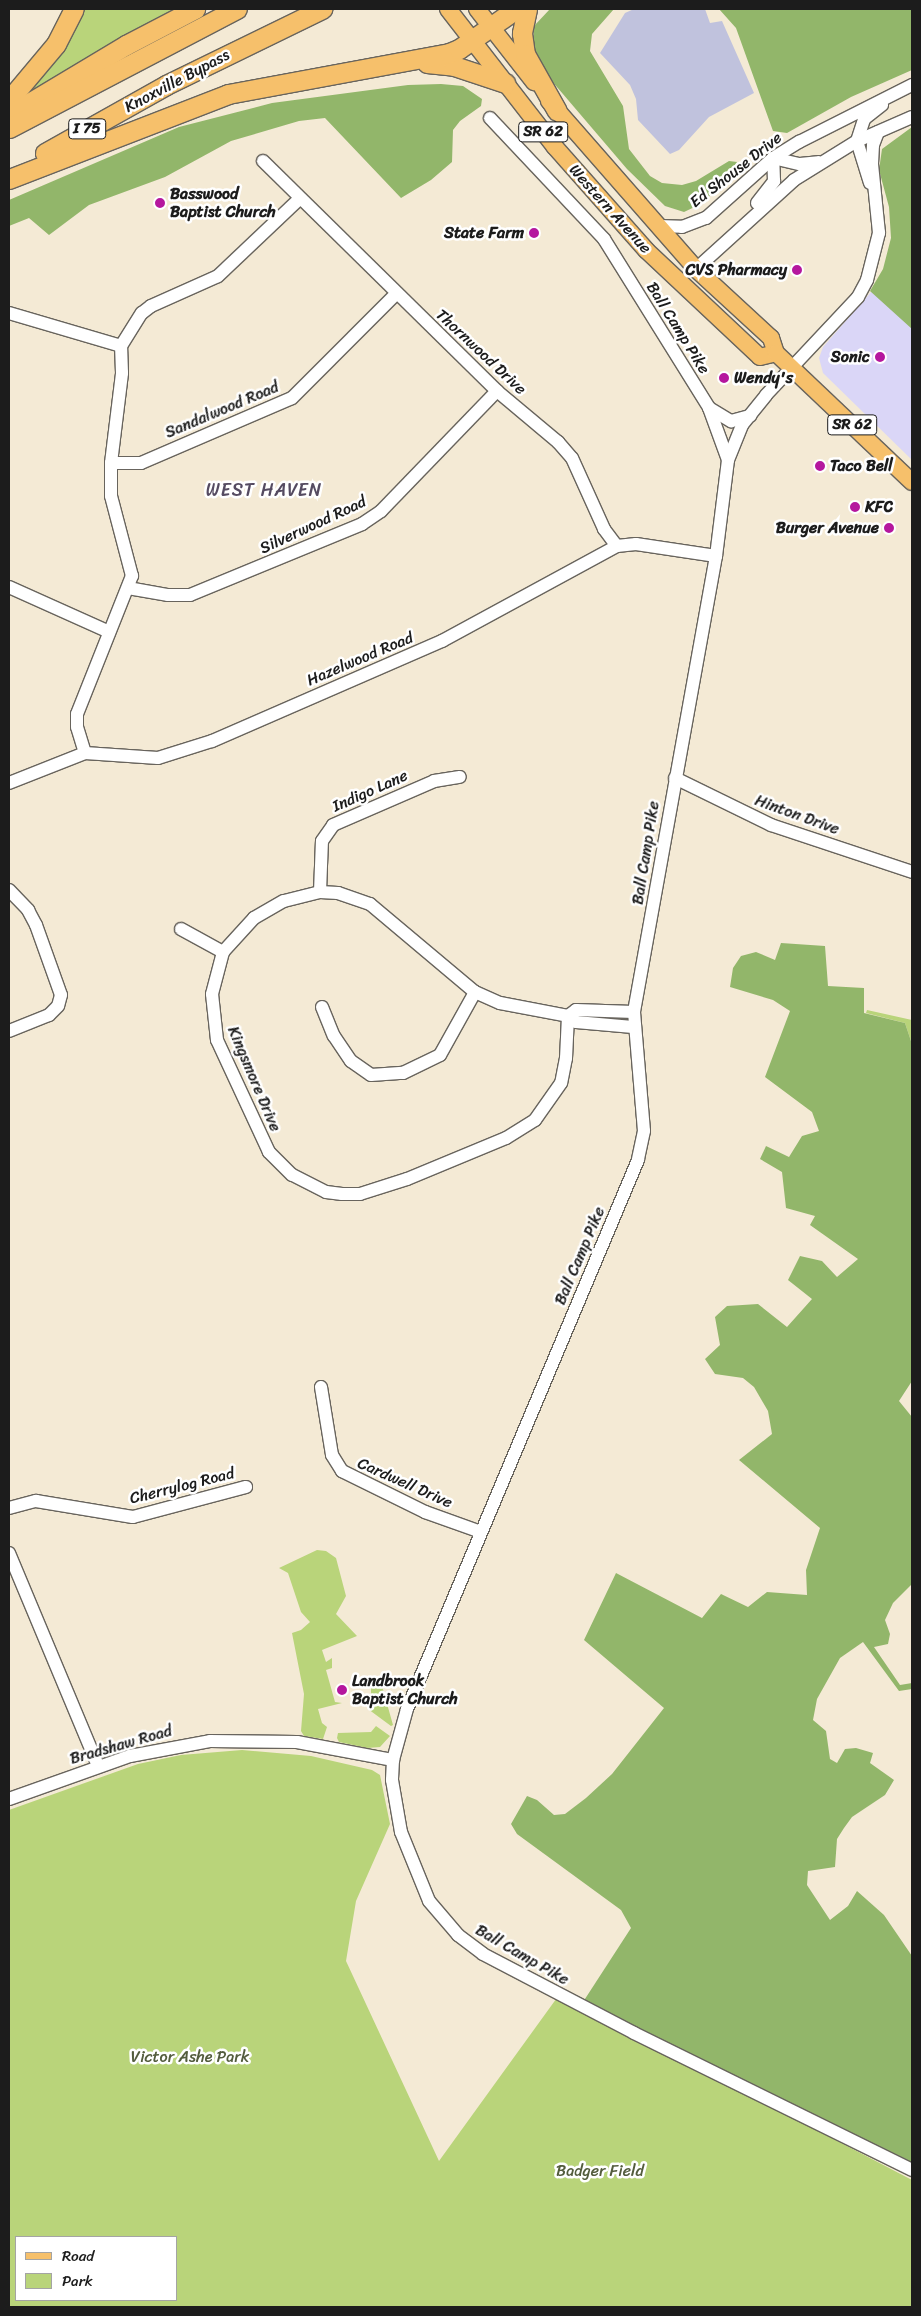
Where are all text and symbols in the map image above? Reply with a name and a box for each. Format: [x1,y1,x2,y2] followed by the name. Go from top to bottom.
[121,45,233,117] street label: Knoxville Bypass
[67,116,107,142] road number: I 75
[518,120,568,144] road number: SR 62
[686,128,786,212] street label: Ed Shouse Drive
[565,160,655,258] street label: Western Avenue
[170,184,276,222] place label: Basswood Baptist Church
[154,197,166,209] marker: Basswood Baptist Church
[444,223,524,243] place label: State Farm
[528,227,540,239] marker: State Farm
[686,260,787,280] place label: CVS Pharmacy
[791,264,803,276] marker: CVS Pharmacy
[642,278,714,378] street label: Ball Camp Pike
[432,305,530,399] street label: Thornwood Drive
[831,347,870,367] place label: Sonic
[874,351,886,363] marker: Sonic
[734,368,793,388] place label: Wendy's
[718,372,730,384] marker: Wendy's
[162,377,282,443] street label: Sandalwood Road
[827,412,877,438] road number: SR 62
[830,456,893,476] place label: Taco Bell
[814,460,826,472] marker: Taco Bell
[204,479,324,501] district label: WEST HAVEN
[257,492,369,558] street label: Silverwood Road
[865,497,893,517] place label: KFC
[849,501,861,513] marker: KFC
[776,518,879,538] place label: Burger Avenue
[883,522,895,534] marker: Burger Avenue
[304,628,416,690] street label: Hazelwood Road
[329,766,411,816] street label: Indigo Lane
[752,791,842,839] street label: Hinton Drive
[628,800,664,906] street label: Ball Camp Pike
[223,1023,285,1135] street label: Kingsmore Drive
[551,1204,609,1308] street label: Ball Camp Pike
[355,1454,455,1512] street label: Cardwell Drive
[128,1464,236,1508] street label: Cherrylog Road
[352,1671,458,1709] place label: Landbrook Baptist Church
[336,1684,348,1696] marker: Landbrook Baptist Church
[68,1721,174,1769] street label: Bradshaw Road
[472,1920,572,1990] street label: Ball Camp Pike
[130,2047,250,2067] park label: Victor Ashe Park
[556,2161,644,2181] park label: Badger Field
[15,2236,178,2301] legend
[62,2243,94,2269] text: Road
[62,2268,93,2294] text: Park

